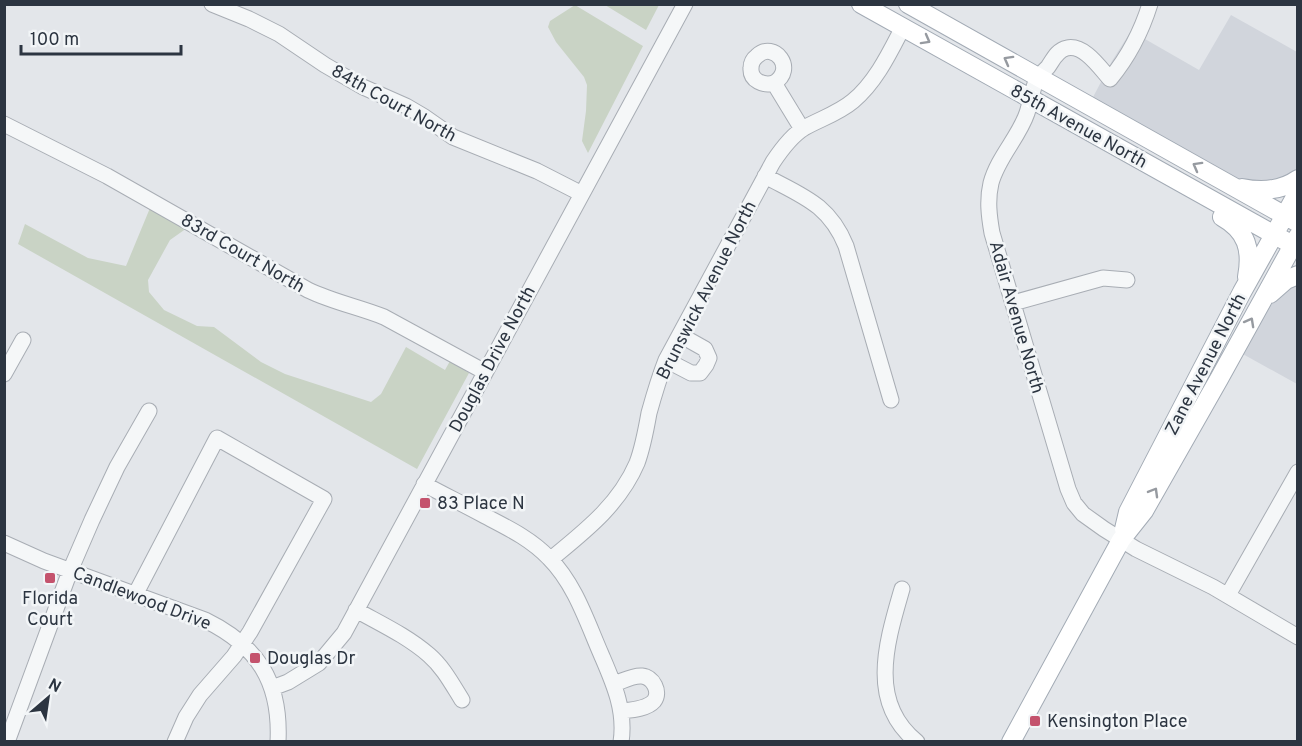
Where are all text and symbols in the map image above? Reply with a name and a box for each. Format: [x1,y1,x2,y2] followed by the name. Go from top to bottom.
[21,18,182,56] scale bar
[30,29,79,52] text: 100 m
[920,33,930,44] one-way arrow
[1004,56,1014,67] one-way arrow
[327,60,460,148] street label: 84th Court North
[1006,80,1151,175] street label: 85th Avenue North
[1192,162,1203,173] one-way arrow
[652,197,762,384] street label: Brunswick Avenue North
[176,209,308,299] street label: 83rd Court North
[983,238,1048,396] street label: Adair Avenue North
[445,283,542,437] street label: Douglas Drive North
[1161,290,1252,439] street label: Zane Avenue North
[1243,318,1254,328] one-way arrow
[1147,488,1159,498] one-way arrow
[437,493,525,516] place label: 83 Place N
[418,496,432,510] marker: 83 Place N
[69,562,214,636] street label: Candlewood Drive
[43,571,57,585] marker: Florida Court
[22,588,78,632] place label: Florida Court
[267,648,356,671] place label: Douglas Dr
[248,651,262,665] marker: Douglas Dr
[18,668,78,728] north arrow
[44,675,64,698] text: N
[1047,711,1188,734] place label: Kensington Place
[1028,714,1042,728] marker: Kensington Place

